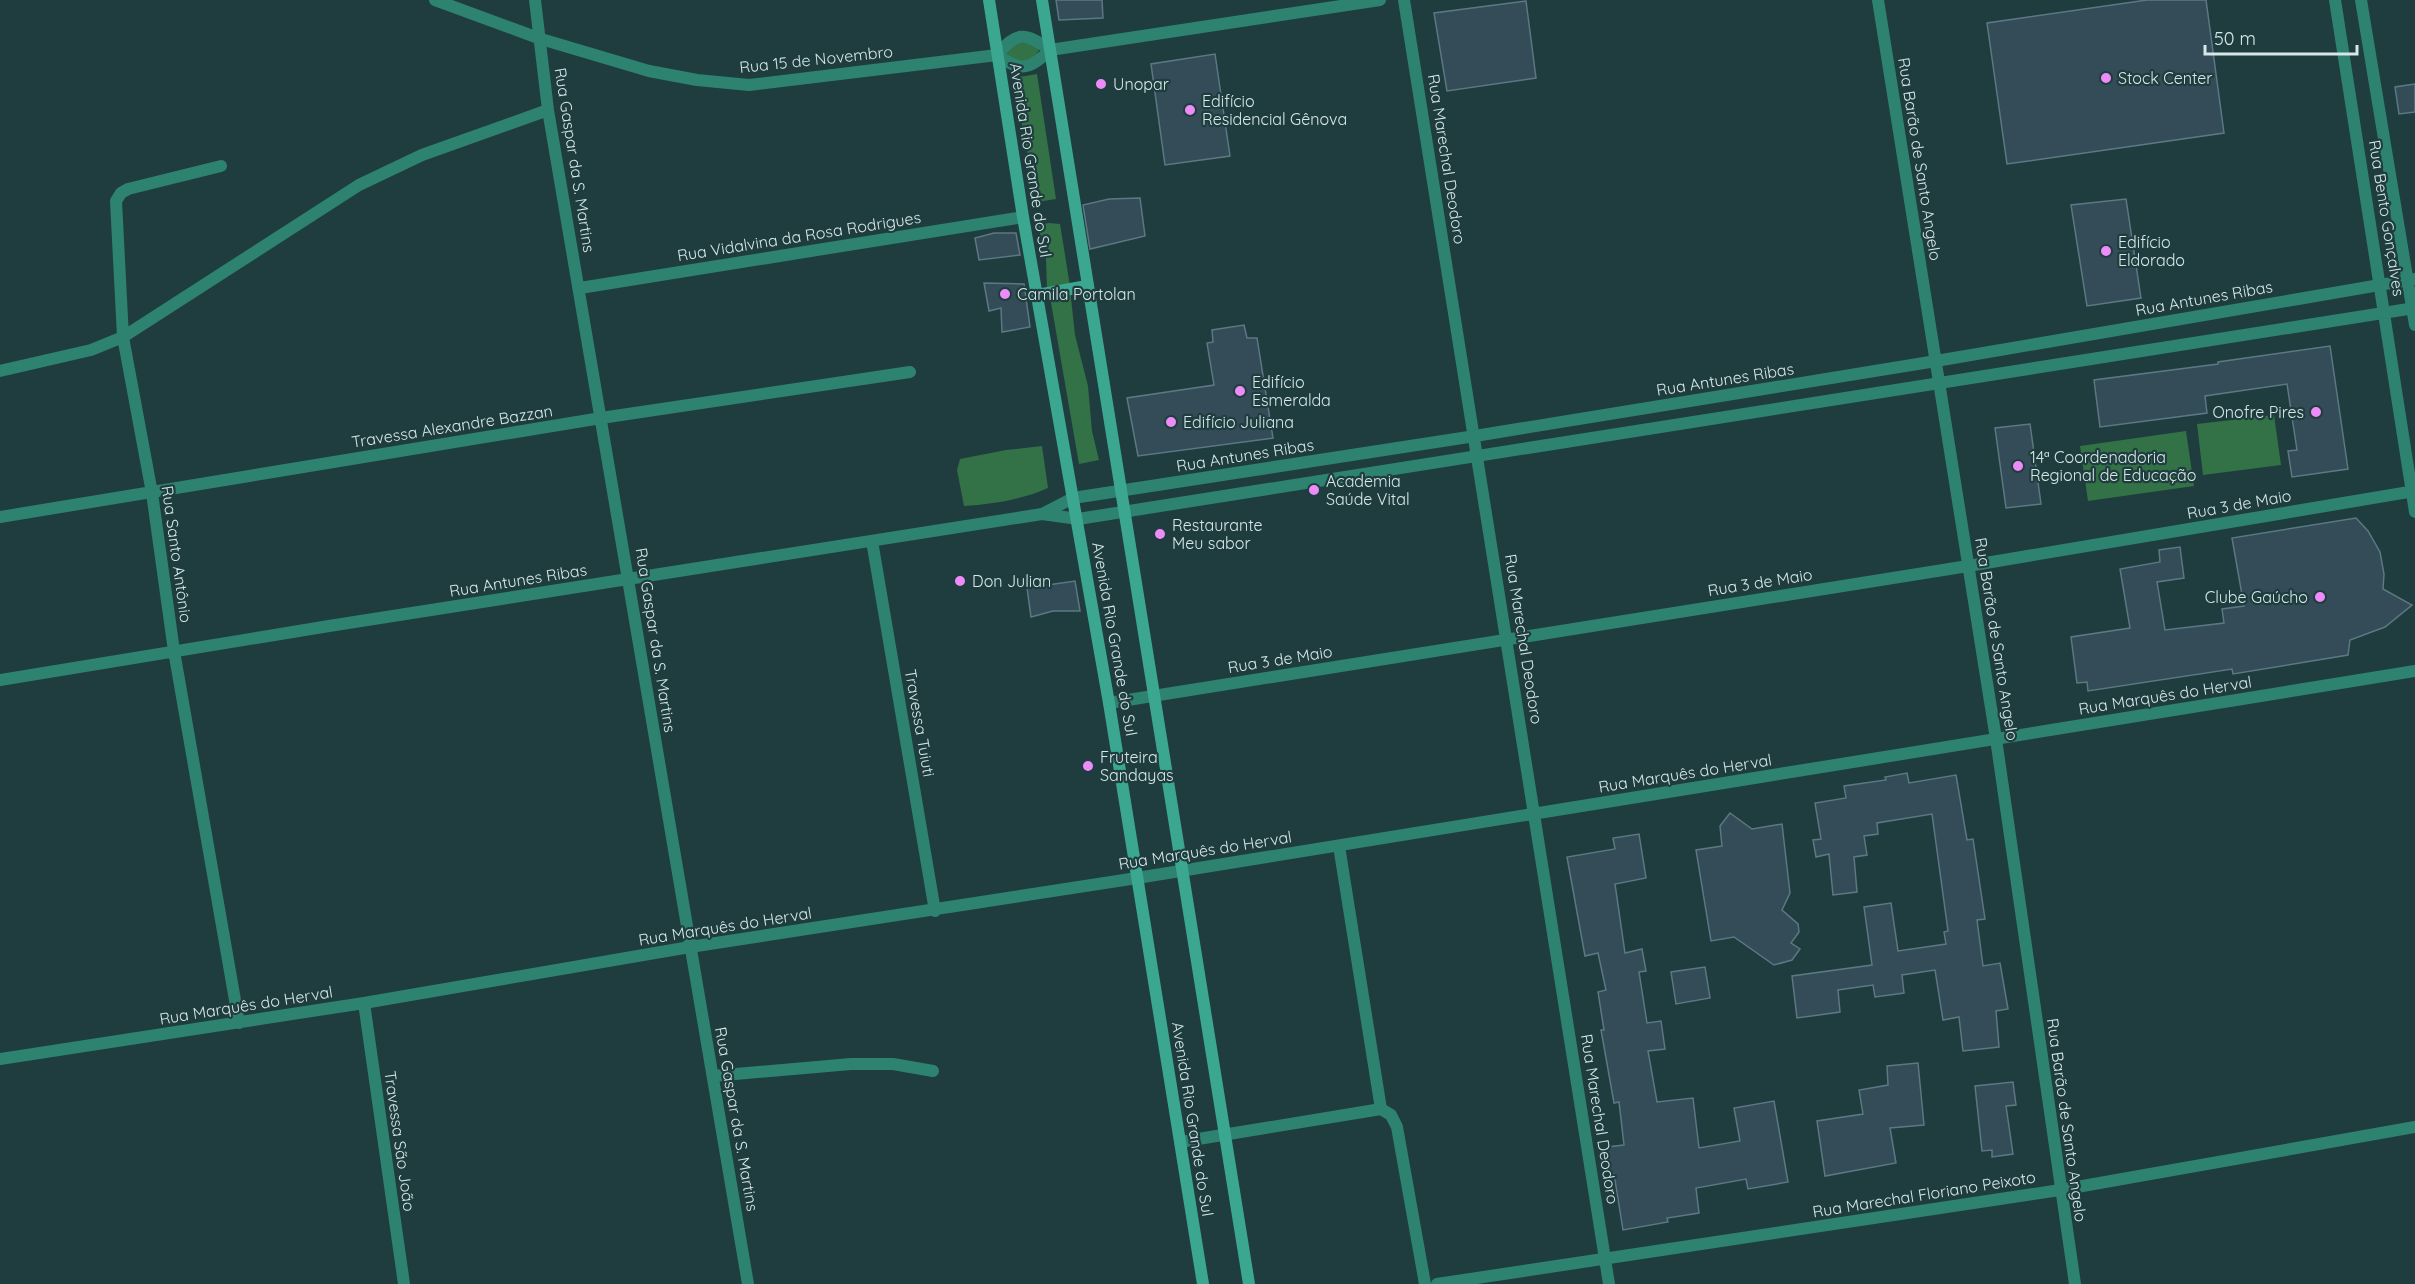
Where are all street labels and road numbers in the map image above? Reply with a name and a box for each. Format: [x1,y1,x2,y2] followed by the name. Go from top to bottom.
[738,41,894,77] street label: Rua 15 de Novembro
[1894,56,1946,262] street label: Rua Barão de Santo Angelo
[1006,61,1056,259] street label: Avenida Rio Grande do Sul
[551,66,599,254] street label: Rua Gaspar da S. Martins
[1424,73,1470,245] street label: Rua Marechal Deodoro
[2365,138,2409,298] street label: Rua Bento Gonçalves
[676,207,922,265] street label: Rua Vidalvina da Rosa Rodrigues
[2134,276,2274,320] street label: Rua Antunes Ribas
[1655,358,1795,400] street label: Rua Antunes Ribas
[350,400,554,452] street label: Travessa Alexandre Bazzan
[1175,434,1315,476] street label: Rua Antunes Ribas
[157,484,197,624] street label: Rua Santo Antônio
[2185,485,2293,523] street label: Rua 3 de Maio
[1971,536,2023,742] street label: Rua Barão de Santo Angelo
[1088,540,1142,738] street label: Avenida Rio Grande do Sul
[632,546,680,734] street label: Rua Gaspar da S. Martins
[1501,553,1547,725] street label: Rua Marechal Deodoro
[448,559,588,601] street label: Rua Antunes Ribas
[1706,564,1814,600] street label: Rua 3 de Maio
[1226,641,1334,677] street label: Rua 3 de Maio
[901,668,939,778] street label: Travessa Tuiuti
[2077,671,2253,719] street label: Rua Marquês do Herval
[1597,749,1773,797] street label: Rua Marquês do Herval
[1117,826,1293,874] street label: Rua Marquês do Herval
[637,902,813,950] street label: Rua Marquês do Herval
[158,981,334,1029] street label: Rua Marquês do Herval
[2043,1017,2091,1223] street label: Rua Barão de Santo Angelo
[1168,1020,1218,1218] street label: Avenida Rio Grande do Sul
[711,1025,763,1213] street label: Rua Gaspar da S. Martins
[1577,1033,1623,1205] street label: Rua Marechal Deodoro
[380,1069,420,1213] street label: Travessa São João
[1811,1166,2037,1222] street label: Rua Marechal Floriano Peixoto

